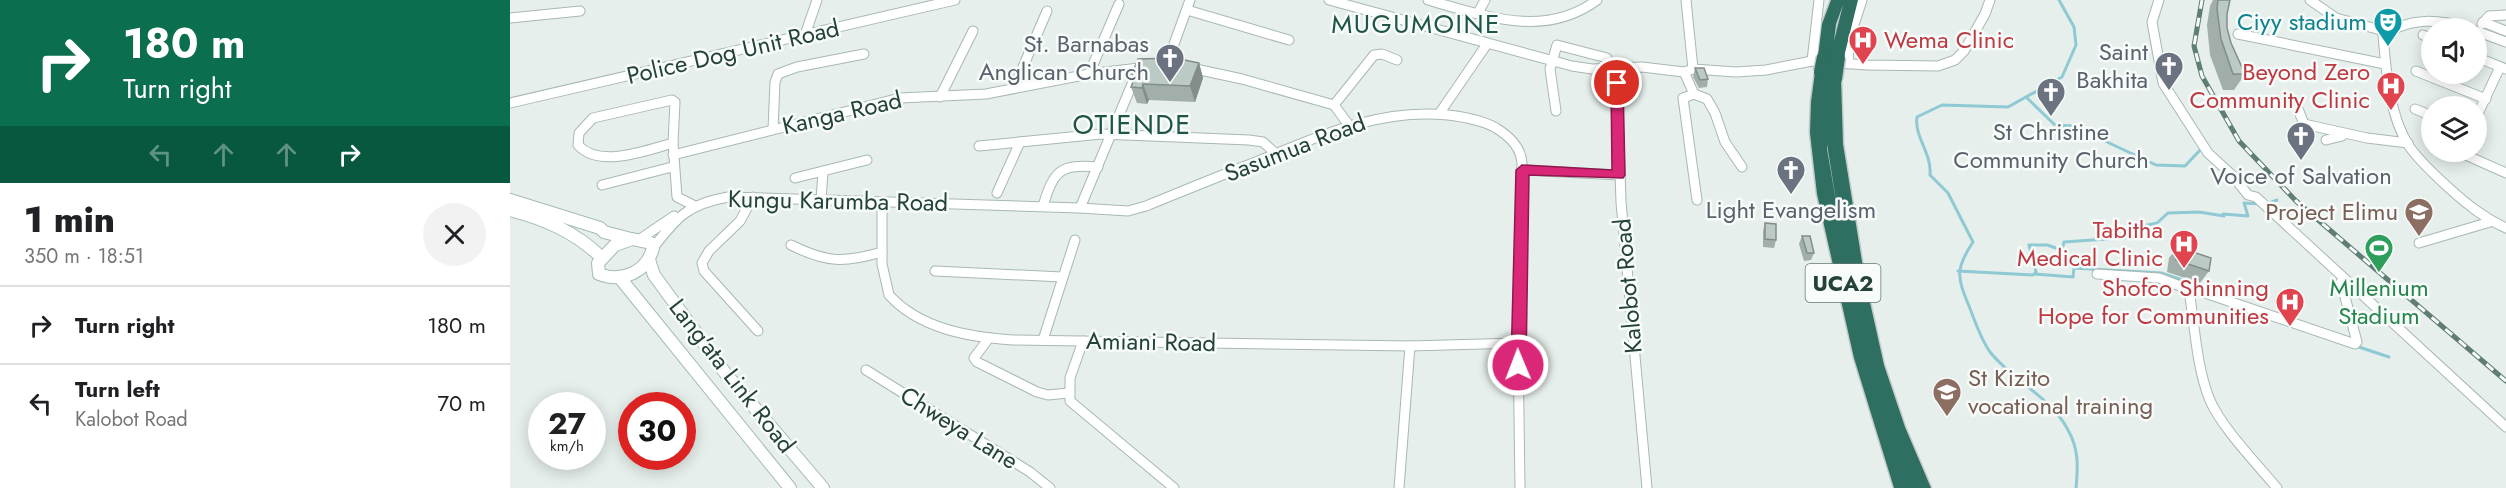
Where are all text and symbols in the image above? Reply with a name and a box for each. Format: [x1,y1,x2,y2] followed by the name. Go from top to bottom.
[2237,4,2367,39] place label: Ciyy stadium
[1331,5,1501,43] district label: MUGUMOINE
[2372,6,2404,48] theatre icon: Ciyy stadium
[623,10,843,93] street label: Police Dog Unit Road
[123,13,246,74] text: 180 m
[2421,18,2487,162] map controls
[2421,18,2487,84] button: sound
[1884,22,2014,57] place label: Wema Clinic
[24,24,102,102] icon: right
[1847,24,1879,66] hospital icon: Wema Clinic
[979,26,1149,89] place label: St. Barnabas Anglican Church
[2076,34,2148,97] place label: Saint Bakhita
[1154,42,1186,84] church icon: St. Barnabas Anglican Church
[2153,50,2185,92] church icon: Saint Bakhita
[2190,54,2370,117] place label: Beyond Zero Community Clinic
[1591,57,1642,108] pin
[1600,66,1633,99] icon: arrive
[123,69,231,108] text: Turn right
[2375,70,2407,112] hospital icon: Beyond Zero Community Clinic
[2035,76,2067,118] church icon: St Christine Community Church
[779,82,905,143] street label: Kanga Road
[2421,96,2487,162] button: layers
[1072,105,1192,144] district label: OTIENDE
[1219,105,1371,191] street label: Sasumua Road
[1953,114,2149,177] place label: St Christine Community Church
[2285,120,2317,162] church icon: Voice of Salvation
[144,138,177,171] icon: left
[207,138,240,171] icon: ahead
[270,138,303,171] icon: ahead
[333,138,366,171] icon: right
[1775,154,1807,196] church icon: Light Evangelism
[2210,158,2392,193] place label: Voice of Salvation
[728,181,948,220] street label: Kungu Karumba Road
[1706,192,1876,227] place label: Light Evangelism
[24,193,115,245] text: 1 min
[2265,194,2398,229] place label: Project Elimu
[2403,196,2435,238] school or university icon: Project Elimu
[423,203,486,266] button: close
[2017,212,2163,275] place label: Tabitha Medical Clinic
[1604,217,1651,355] street label: Kalobot Road
[2168,228,2200,270] hospital icon: Tabitha Medical Clinic
[2363,232,2395,274] sports icon: Millenium Stadium
[24,242,144,271] text: 350 m · 18:51
[1806,264,1880,302] road number: UCA2
[2038,270,2269,333] place label: Shofco Shinning Hope for Communities
[2329,270,2429,333] place label: Millenium Stadium
[2274,286,2306,328] hospital icon: Shofco Shinning Hope for Communities
[661,291,804,460] street label: Lang'ata Link Road
[24,309,57,342] icon: right
[75,309,175,341] text: Turn right
[427,309,486,341] text: 180 m
[1086,323,1216,360] street label: Amiani Road
[1486,333,1550,397] position arrow
[1968,360,2153,423] place label: St Kizito vocational training
[75,373,160,405] text: Turn left
[1931,376,1963,418] school or university icon: St Kizito vocational training
[893,377,1025,478] street label: Chweya Lane
[24,387,57,420] icon: left
[437,387,486,419] text: 70 m
[618,392,696,470] speed limit sign: 30
[548,402,586,445] text: 27
[75,405,188,434] text: Kalobot Road
[550,435,584,457] text: km/h

